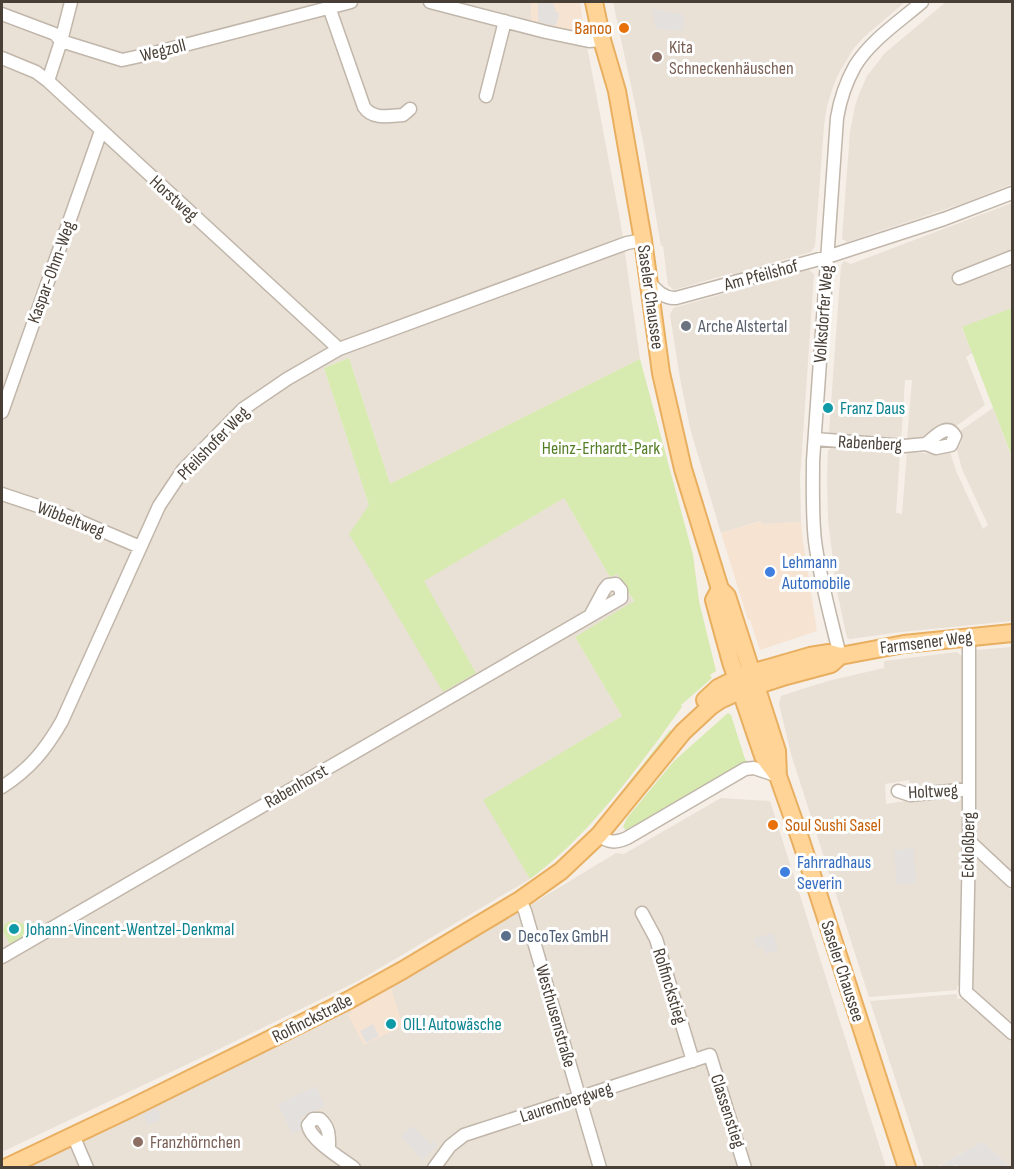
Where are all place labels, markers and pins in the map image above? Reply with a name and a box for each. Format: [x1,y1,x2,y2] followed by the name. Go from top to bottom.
[574,18,612,39] place label: Banoo
[617,21,631,35] marker: Banoo
[669,37,794,79] place label: Kita Schneckenhäuschen
[650,50,664,64] marker: Kita Schneckenhäuschen
[697,316,787,337] place label: Arche Alstertal
[679,319,693,333] marker: Arche Alstertal
[840,398,905,419] place label: Franz Daus
[821,401,835,415] marker: Franz Daus
[781,552,850,594] place label: Lehmann Automobile
[763,565,777,579] marker: Lehmann Automobile
[785,815,881,836] place label: Soul Sushi Sasel
[766,818,780,832] marker: Soul Sushi Sasel
[797,852,871,894] place label: Fahrradhaus Severin
[778,865,792,879] marker: Fahrradhaus Severin
[25,919,234,940] place label: Johann-Vincent-Wentzel-Denkmal
[7,922,21,936] marker: Johann-Vincent-Wentzel-Denkmal
[518,926,609,947] place label: DecoTex GmbH
[499,929,513,943] marker: DecoTex GmbH
[403,1014,502,1035] place label: OIL! Autowäsche
[384,1017,398,1031] marker: OIL! Autowäsche
[150,1132,241,1153] place label: Franzhörnchen
[131,1135,145,1149] marker: Franzhörnchen

